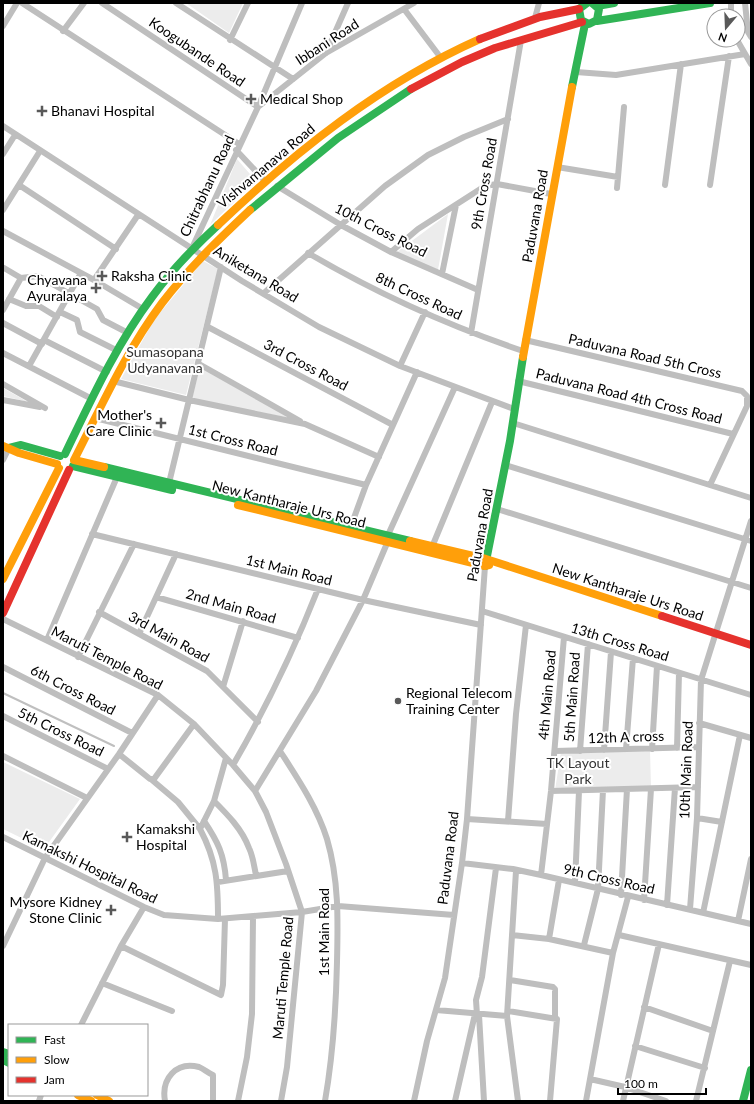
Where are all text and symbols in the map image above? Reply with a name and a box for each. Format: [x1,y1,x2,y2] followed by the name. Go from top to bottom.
[706,8,746,48] north arrow
[146,13,249,90] street label: Koogubande Road
[292,15,362,68] street label: Ibbani Road
[716,30,729,45] text: N
[260,90,343,107] place label: Medical Shop
[245,93,257,105] marker: Medical Shop
[51,102,154,119] place label: Bhanavi Hospital
[36,105,48,117] marker: Bhanavi Hospital
[213,120,318,211] street label: Vishvamanava Road
[176,132,238,239] street label: Chitrabhanu Road
[467,136,500,231] street label: 9th Cross Road
[518,168,551,264] street label: Paduvana Road
[332,199,430,260] street label: 10th Cross Road
[211,242,302,306] street label: Aniketana Road
[111,267,192,284] place label: Raksha Clinic
[373,268,465,323] street label: 8th Cross Road
[96,270,108,282] marker: Raksha Clinic
[27,271,87,304] place label: Chyavana Ayuralaya
[90,282,102,294] marker: Chyavana Ayuralaya
[567,330,723,381] street label: Paduvana Road 5th Cross
[261,335,351,394] street label: 3rd Cross Road
[126,343,204,376] park label: Sumasopana Udyanavana
[534,364,724,427] street label: Paduvana Road 4th Cross Road
[86,406,152,439] place label: Mother's Care Clinic
[155,417,167,429] marker: Mother's Care Clinic
[187,420,280,459] street label: 1st Cross Road
[210,476,368,531] street label: New Kantharaje Urs Road
[463,487,496,583] street label: Paduvana Road
[244,551,334,588] street label: 1st Main Road
[550,559,706,624] street label: New Kantharaje Urs Road
[184,585,278,626] street label: 2nd Main Road
[126,607,213,666] street label: 3rd Main Road
[569,619,671,664] street label: 13th Cross Road
[49,622,166,693] street label: Maruti Temple Road
[534,649,559,741] street label: 4th Main Road
[560,651,583,742] street label: 5th Main Road
[28,661,119,718] street label: 6th Cross Road
[406,684,512,717] place label: Regional Telecom Training Center
[393,696,403,706] marker: Regional Telecom Training Center
[16,703,107,760] street label: 5th Cross Road
[675,721,696,819] street label: 10th Main Road
[588,727,664,746] street label: 12th A cross
[547,754,609,787] park label: TK Layout Park
[433,810,462,906] street label: Paduvana Road
[136,820,195,853] place label: Kamakshi Hospital
[20,826,161,907] street label: Kamakshi Hospital Road
[121,831,133,843] marker: Kamakshi Hospital
[562,860,657,897] street label: 9th Cross Road
[315,888,332,976] street label: 1st Main Road
[10,893,103,926] place label: Mysore Kidney Stone Clinic
[105,904,117,916] marker: Mysore Kidney Stone Clinic
[269,916,296,1040] street label: Maruti Temple Road
[8,1024,148,1096] legend
[44,1032,66,1047] text: Fast
[44,1052,70,1067] text: Slow
[618,1070,706,1096] scale bar
[44,1072,65,1087] text: Jam
[624,1076,658,1091] text: 100 m

